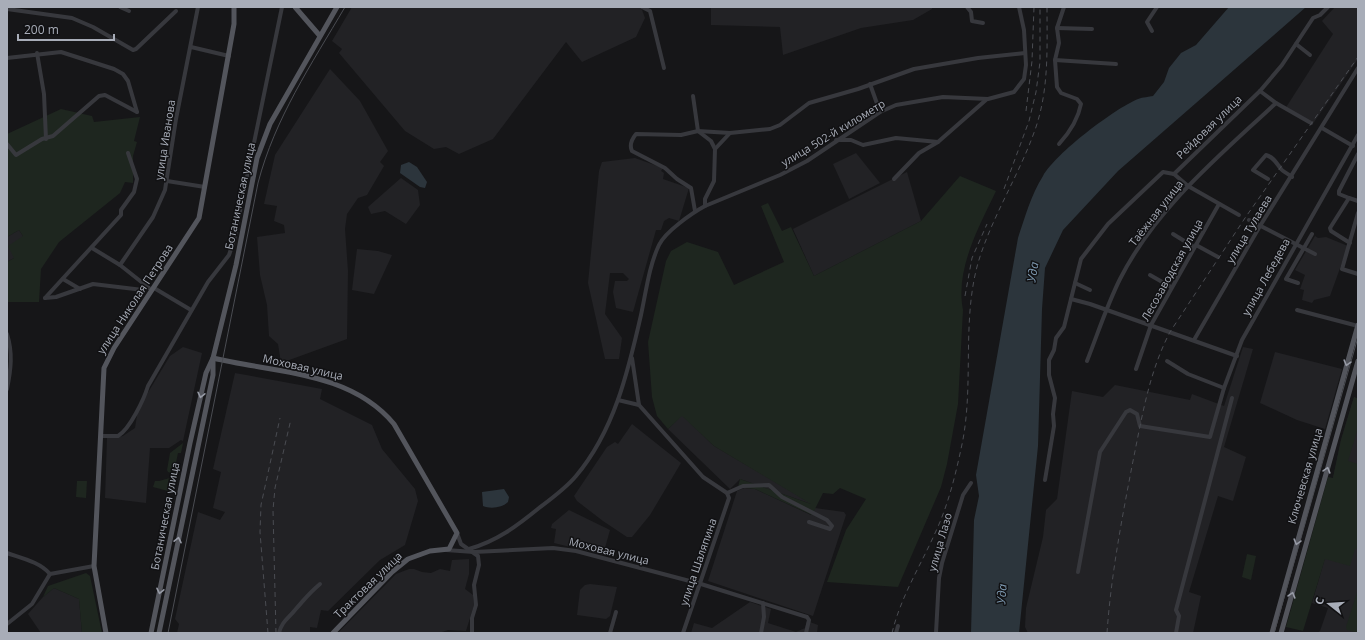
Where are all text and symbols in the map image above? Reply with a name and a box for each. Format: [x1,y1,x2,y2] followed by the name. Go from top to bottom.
[18,16,114,42] scale bar
[24,21,59,38] text: 200 m
[1173,91,1245,162] street label: Рейдовая улица
[778,95,888,170] street label: улица 502-й километр
[151,99,178,181] street label: улица Иванова
[221,141,258,251] street label: Ботаническая улица
[1125,176,1186,249] street label: Таёжная улица
[1222,192,1275,266] street label: улица Тулаева
[1137,216,1206,323] street label: Лесозаводская улица
[1238,235,1293,318] street label: улица Лебедева
[93,241,176,357] street label: улица Николая Петрова
[1022,260,1043,284] water label: Уда
[261,350,345,383] street label: Моховая улица
[1343,359,1352,366] one-way arrow
[197,392,205,398] one-way arrow
[1284,426,1325,526] street label: Ключевская улица
[147,461,182,571] street label: Ботаническая улица
[1322,467,1331,474] one-way arrow
[924,510,955,573] street label: улица Лазо
[676,516,719,607] street label: улица Шаляпина
[567,533,651,568] street label: Моховая улица
[174,537,182,543] one-way arrow
[1293,538,1302,545] one-way arrow
[330,548,405,621] street label: Трактовая улица
[992,583,1011,606] water label: Уда
[1309,584,1349,624] north arrow
[156,587,165,594] one-way arrow
[1287,592,1296,599] one-way arrow
[1311,595,1327,606] text: С

